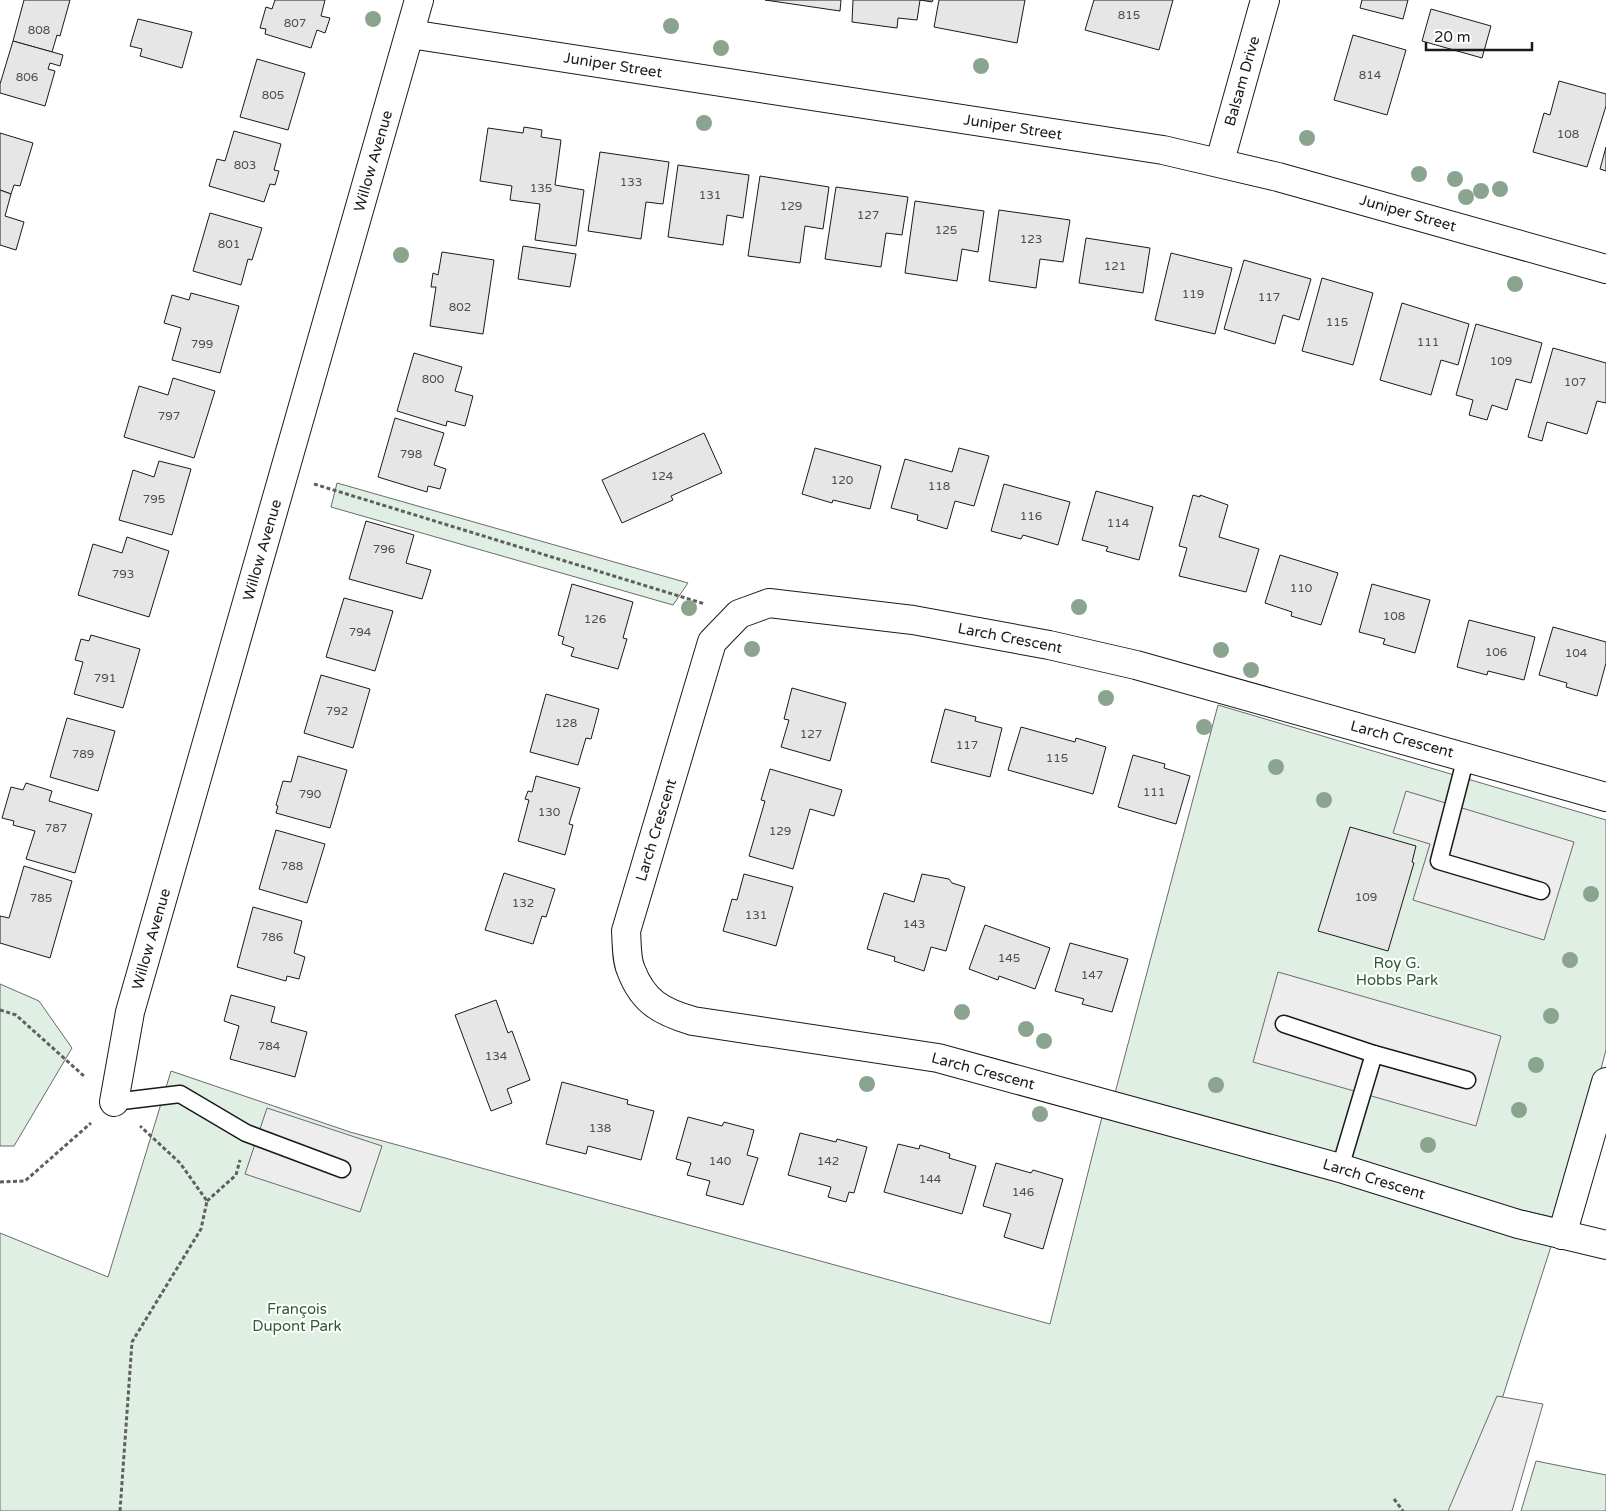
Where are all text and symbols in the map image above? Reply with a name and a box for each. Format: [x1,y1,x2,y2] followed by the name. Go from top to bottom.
[1118,8,1140,22] house number: 815
[284,16,306,30] house number: 807
[1426,20,1532,52] scale bar
[28,23,50,37] house number: 808
[1434,28,1471,46] text: 20 m
[1221,34,1263,128] street label: Balsam Drive
[562,48,664,82] street label: Juniper Street
[1359,68,1382,82] house number: 814
[16,70,38,84] house number: 806
[262,88,284,102] house number: 805
[350,108,396,214] street label: Willow Avenue
[962,110,1064,144] street label: Juniper Street
[1557,127,1579,141] house number: 108
[234,158,256,172] house number: 803
[620,175,642,189] house number: 133
[530,181,552,195] house number: 135
[699,188,721,202] house number: 131
[1358,191,1459,235] street label: Juniper Street
[780,199,802,213] house number: 129
[857,208,879,222] house number: 127
[935,223,957,237] house number: 125
[1020,232,1042,246] house number: 123
[218,237,240,251] house number: 801
[1104,259,1126,273] house number: 121
[1182,287,1204,301] house number: 119
[1258,290,1280,304] house number: 117
[449,300,471,314] house number: 802
[1326,315,1348,329] house number: 115
[1417,335,1439,349] house number: 111
[191,337,213,351] house number: 799
[1490,354,1512,368] house number: 109
[422,372,445,386] house number: 800
[1564,375,1586,389] house number: 107
[158,409,180,423] house number: 797
[400,447,422,461] house number: 798
[651,469,674,483] house number: 124
[831,473,854,487] house number: 120
[928,479,950,493] house number: 118
[143,492,165,506] house number: 795
[239,497,285,603] street label: Willow Avenue
[1020,509,1042,523] house number: 116
[1107,516,1130,530] house number: 114
[373,542,395,556] house number: 796
[112,567,134,581] house number: 793
[1290,581,1313,595] house number: 110
[1383,609,1405,623] house number: 108
[584,612,606,626] house number: 126
[956,619,1064,657] street label: Larch Crescent
[349,625,372,639] house number: 794
[1485,645,1507,659] house number: 106
[1565,646,1588,660] house number: 104
[94,671,116,685] house number: 791
[326,704,348,718] house number: 792
[555,716,577,730] house number: 128
[1348,717,1456,762] street label: Larch Crescent
[800,727,822,741] house number: 127
[956,738,978,752] house number: 117
[72,747,94,761] house number: 789
[1046,751,1068,765] house number: 115
[632,776,680,883] street label: Larch Crescent
[1143,785,1165,799] house number: 111
[299,787,322,801] house number: 790
[538,805,561,819] house number: 130
[45,821,67,835] house number: 787
[769,824,791,838] house number: 129
[281,859,303,873] house number: 788
[128,886,174,992] street label: Willow Avenue
[1355,890,1377,904] house number: 109
[30,891,52,905] house number: 785
[512,896,534,910] house number: 132
[745,908,767,922] house number: 131
[903,917,925,931] house number: 143
[261,930,283,944] house number: 786
[998,951,1020,965] house number: 145
[1356,954,1438,989] park label: Roy G. Hobbs Park
[1081,968,1103,982] house number: 147
[258,1039,281,1053] house number: 784
[485,1049,508,1063] house number: 134
[929,1049,1037,1094] street label: Larch Crescent
[589,1121,611,1135] house number: 138
[709,1154,732,1168] house number: 140
[817,1154,839,1168] house number: 142
[1321,1155,1428,1203] street label: Larch Crescent
[919,1172,942,1186] house number: 144
[1012,1185,1034,1199] house number: 146
[252,1300,342,1335] park label: François Dupont Park

